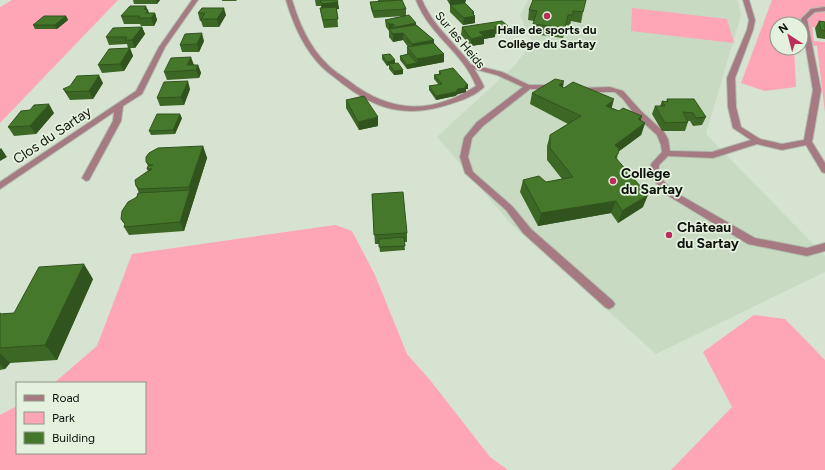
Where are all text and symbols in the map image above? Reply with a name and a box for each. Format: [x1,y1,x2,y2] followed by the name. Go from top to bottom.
[432,9,488,72] street label: Sur les Heids
[542,11,552,21] marker: Halle de sports du Collège du Sartay
[769,16,809,56] north arrow
[776,21,791,36] text: N
[497,23,597,51] place label: Halle de sports du Collège du Sartay
[10,103,95,168] street label: Clos du Sartay
[621,165,684,198] place label: Collège du Sartay
[608,176,618,186] marker: Collège du Sartay
[677,219,740,252] place label: Château du Sartay
[664,230,674,240] marker: Château du Sartay
[16,382,146,454] legend
[52,391,80,405] text: Road
[52,411,75,425] text: Park
[52,431,95,445] text: Building

